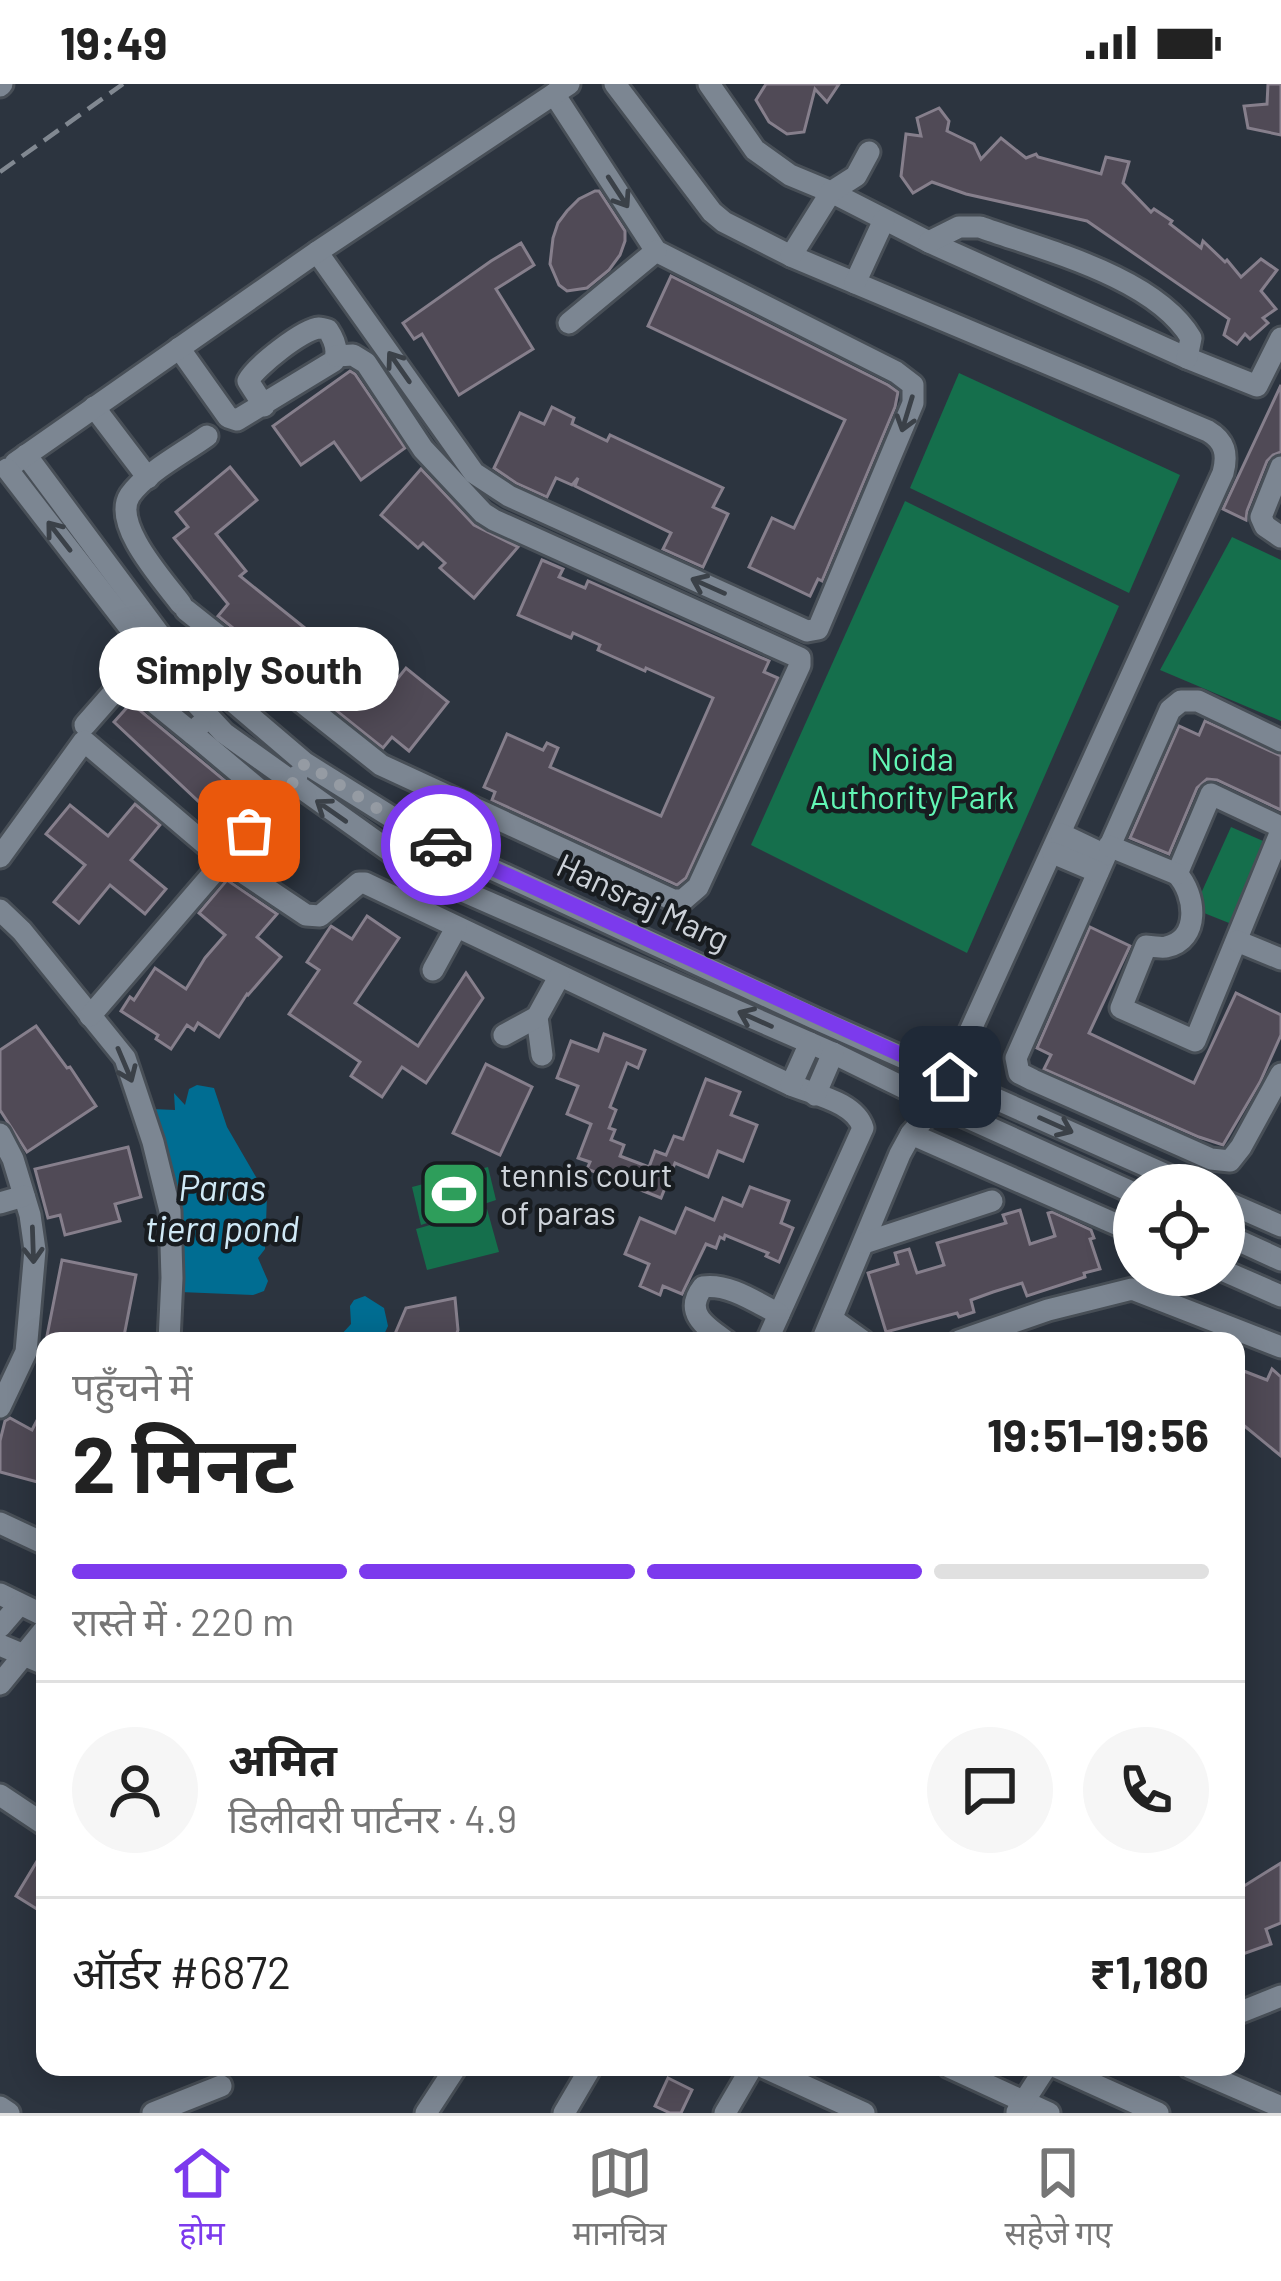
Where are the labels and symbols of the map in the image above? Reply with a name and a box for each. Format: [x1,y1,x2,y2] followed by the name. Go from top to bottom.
[605,174,630,208] one-way arrow
[386,351,412,384] one-way arrow
[895,394,917,432] one-way arrow
[46,520,72,552] one-way arrow
[690,573,726,595] one-way arrow
[99,627,399,711] callout: Simply South
[810,738,1014,816] park label: Noida Authority Park
[198,780,300,882] pin
[381,785,501,905] courier
[315,799,348,824] one-way arrow
[551,844,736,958] street label: Hansraj Marg
[738,1007,774,1029] one-way arrow
[899,1026,1001,1128] pin
[116,1047,138,1083] one-way arrow
[1038,1116,1074,1138] one-way arrow
[500,1154,673,1232] place label: tennis court of paras
[419,1159,489,1229] sports icon: tennis court of paras
[145,1165,299,1249] water label: Paras tiera pond
[22,1225,45,1264] one-way arrow

